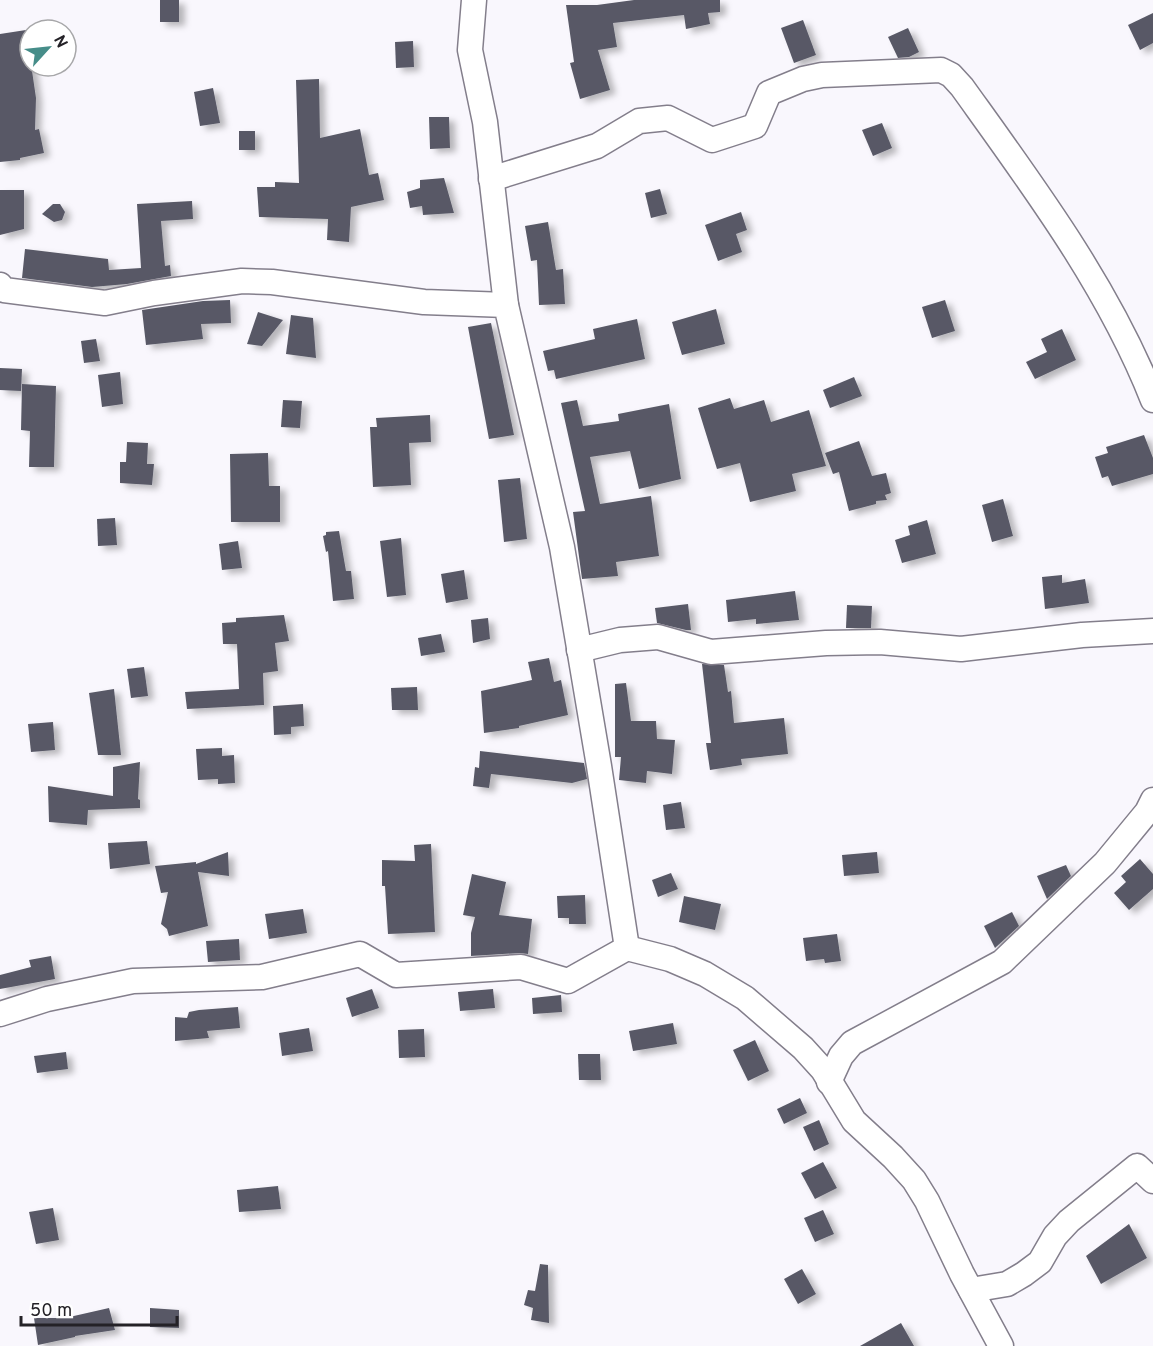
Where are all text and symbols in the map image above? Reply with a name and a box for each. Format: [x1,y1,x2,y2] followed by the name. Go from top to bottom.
[18,18,78,78] north arrow
[48,32,71,52] text: N
[21,1289,177,1327] scale bar
[30,1300,72,1323] text: 50 m

